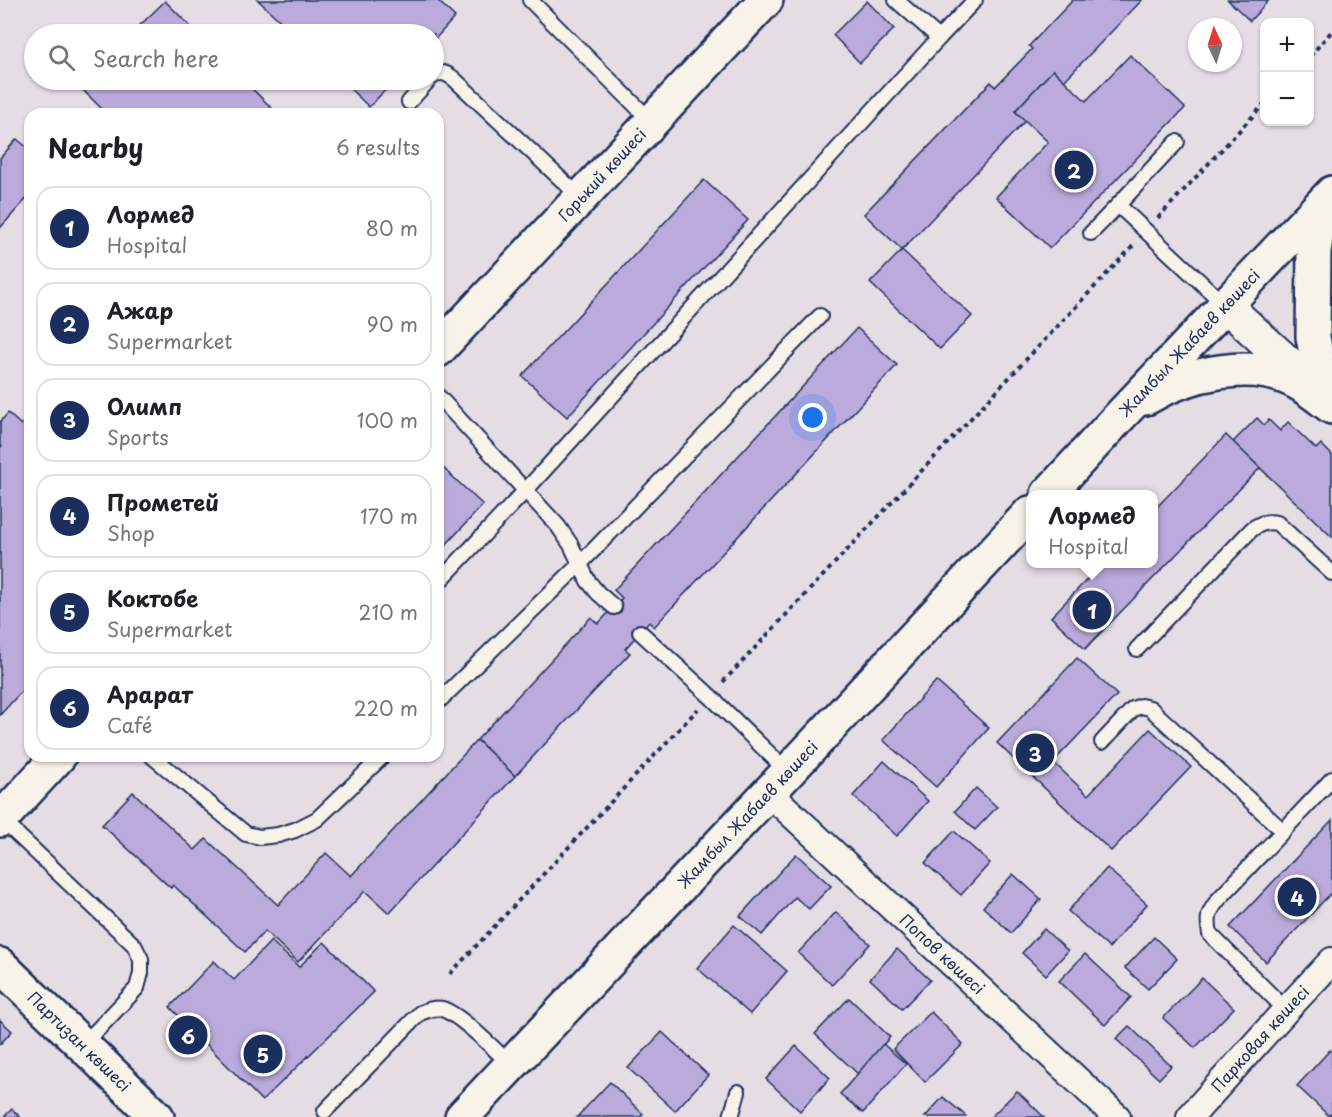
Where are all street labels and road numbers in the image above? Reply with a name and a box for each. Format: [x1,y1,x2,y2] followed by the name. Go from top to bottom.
[552,122,651,226] street label: Горький көшесі
[1113,263,1265,421] street label: Жамбыл Жабаев көшесі
[671,735,823,893] street label: Жамбыл Жабаев көшесі
[895,908,991,999] street label: Попов көшесі
[1205,980,1314,1097] street label: Парковая көшесі
[23,985,137,1097] street label: Партизан көшесі

